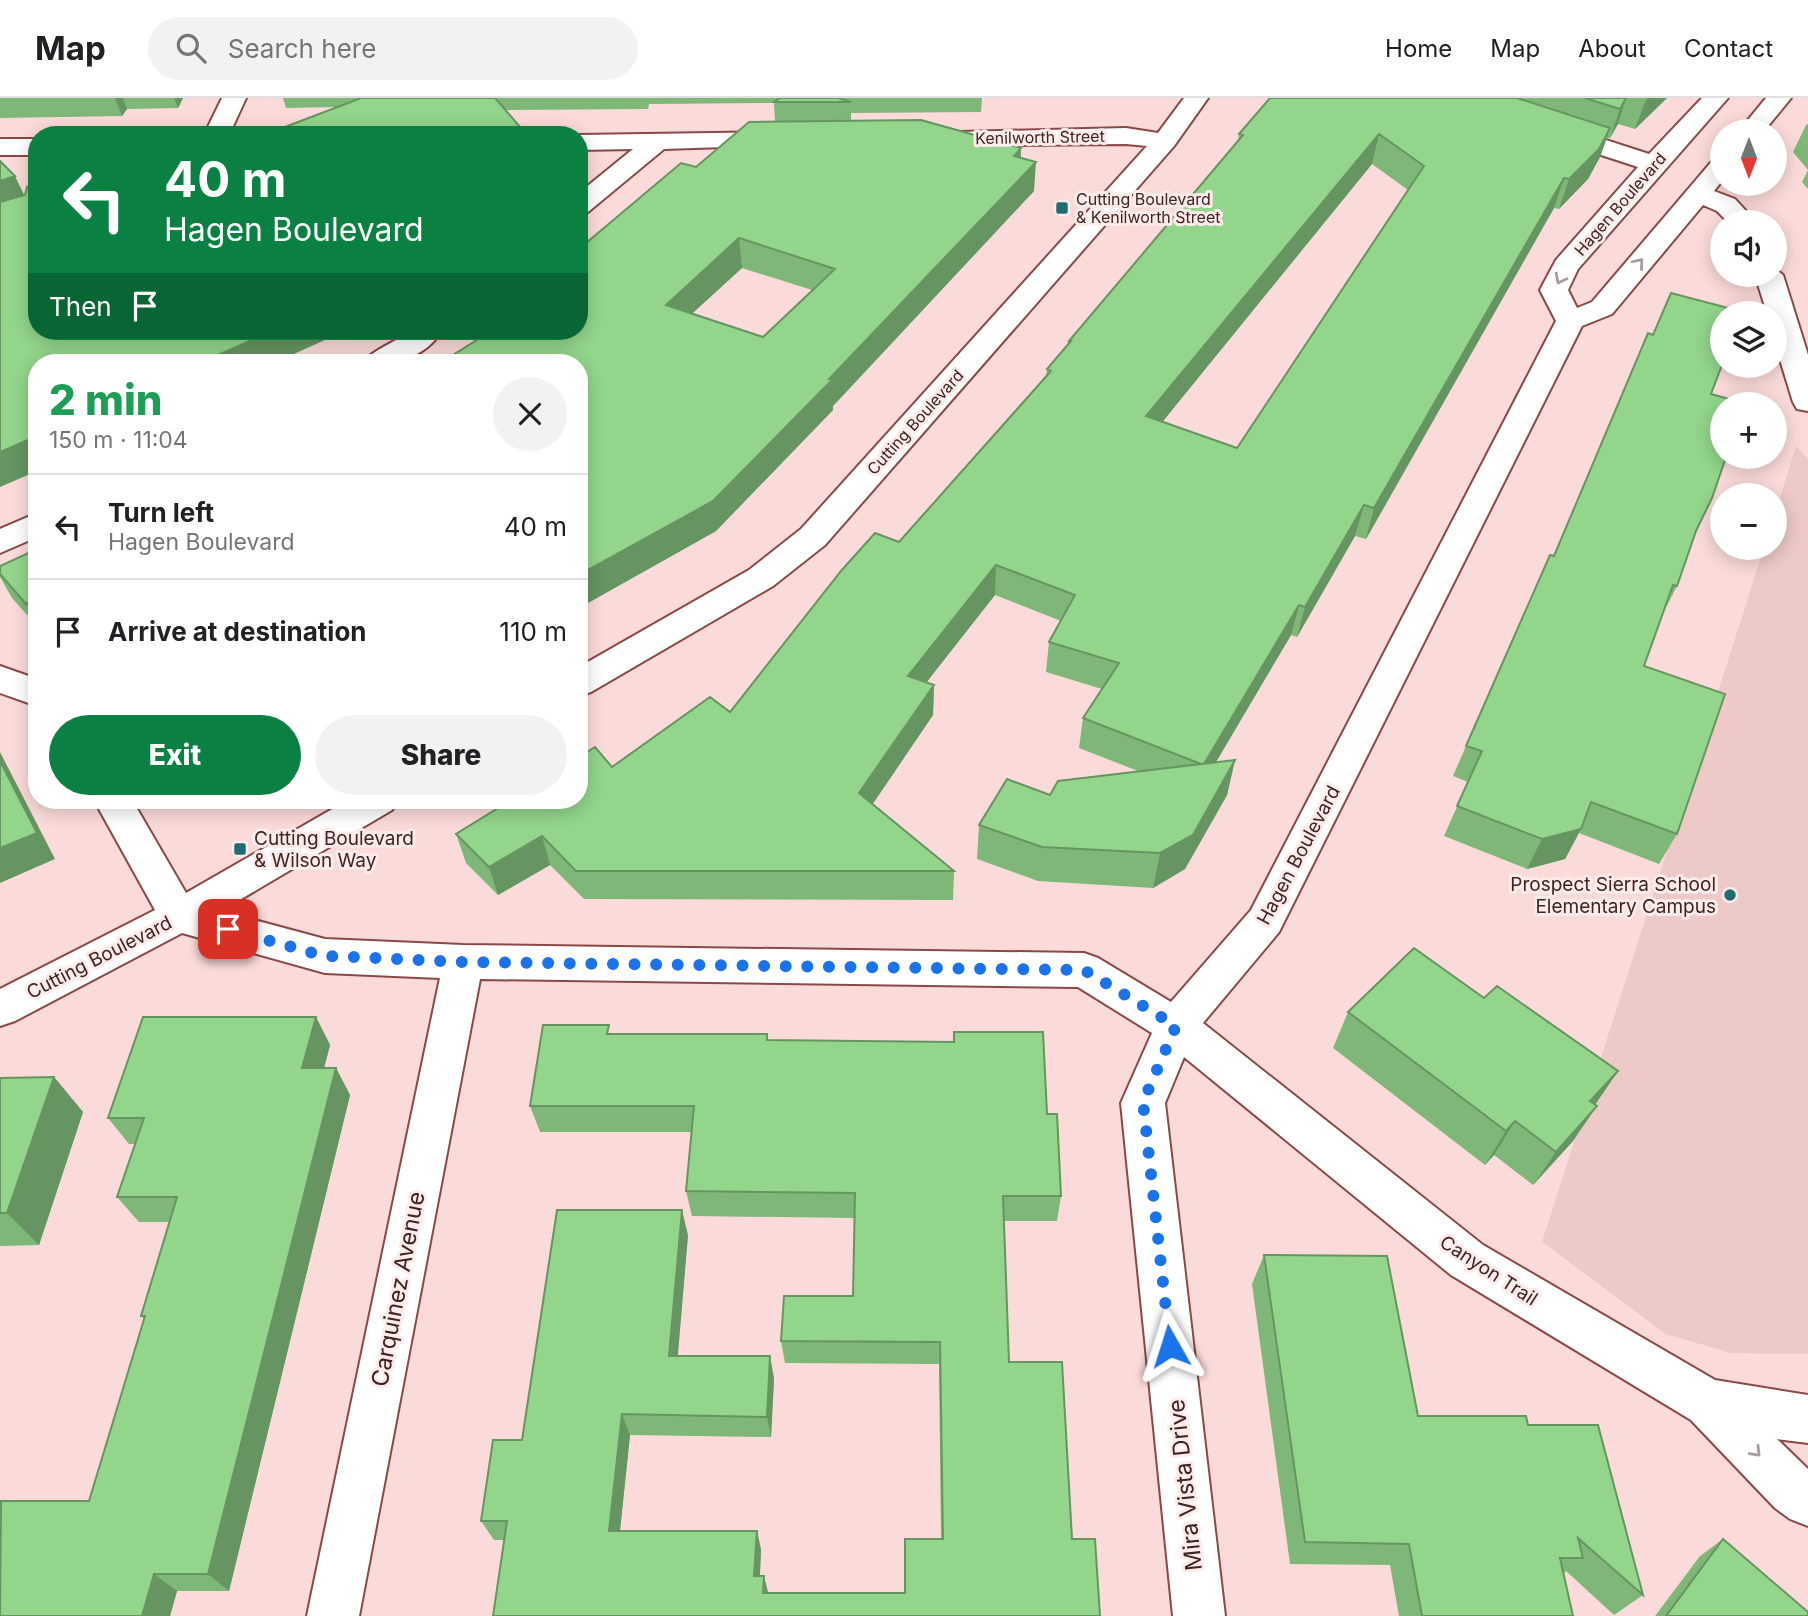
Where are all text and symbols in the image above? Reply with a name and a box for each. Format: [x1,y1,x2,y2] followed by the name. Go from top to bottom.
[148,17,638,80] search box
[35,28,106,68] text: Map
[172,29,210,67] icon: search
[228,33,376,64] text: Search here
[1385,34,1452,63] text: Home
[1490,34,1540,63] text: Map
[1578,34,1646,63] text: About
[1684,34,1773,63] text: Contact
[1710,119,1787,196] north arrow
[1710,119,1787,560] map controls
[975,126,1105,148] street label: Kenilworth Street
[1570,148,1670,260] street label: Hagen Boulevard
[164,150,287,209] text: 40 m
[49,154,140,245] icon: left
[1076,189,1220,227] place label: Cutting Boulevard & Kenilworth Street
[1054,200,1070,216] marker: Cutting Boulevard & Kenilworth Street
[164,210,424,249] text: Hagen Boulevard
[1710,210,1787,287] button: sound
[1631,259,1644,271] one-way arrow
[1554,272,1568,284] one-way arrow
[126,287,164,325] icon: arrive
[49,291,112,322] text: Then
[1710,301,1787,378] button: layers
[862,365,968,479] street label: Cutting Boulevard
[49,374,163,425] text: 2 min
[493,377,567,451] button: close
[1710,392,1787,469] button: +
[49,426,188,454] text: 150 m · 11:04
[1710,483,1787,560] button: −
[108,497,214,528] text: Turn left
[49,508,87,546] icon: left
[504,511,567,542] text: 40 m
[108,528,295,556] text: Hagen Boulevard
[49,613,87,651] icon: arrive
[108,616,367,647] text: Arrive at destination
[499,616,567,647] text: 110 m
[49,715,301,795] button: Exit
[315,715,567,795] button: Share
[1252,782,1345,929] street label: Hagen Boulevard
[254,827,414,872] place label: Cutting Boulevard & Wilson Way
[232,841,248,857] marker: Cutting Boulevard & Wilson Way
[1510,873,1716,918] place label: Prospect Sierra School Elementary Campus
[1722,887,1738,903] marker: Prospect Sierra School Elementary Campus
[198,899,258,959] pin
[209,910,247,948] icon: arrive
[23,911,176,1004] street label: Cutting Boulevard
[365,1189,431,1389] street label: Carquinez Avenue
[1436,1230,1542,1311] street label: Canyon Trail
[1133,1309,1207,1383] position arrow
[1162,1398,1208,1572] street label: Mira Vista Drive
[1747,1444,1760,1457] one-way arrow

